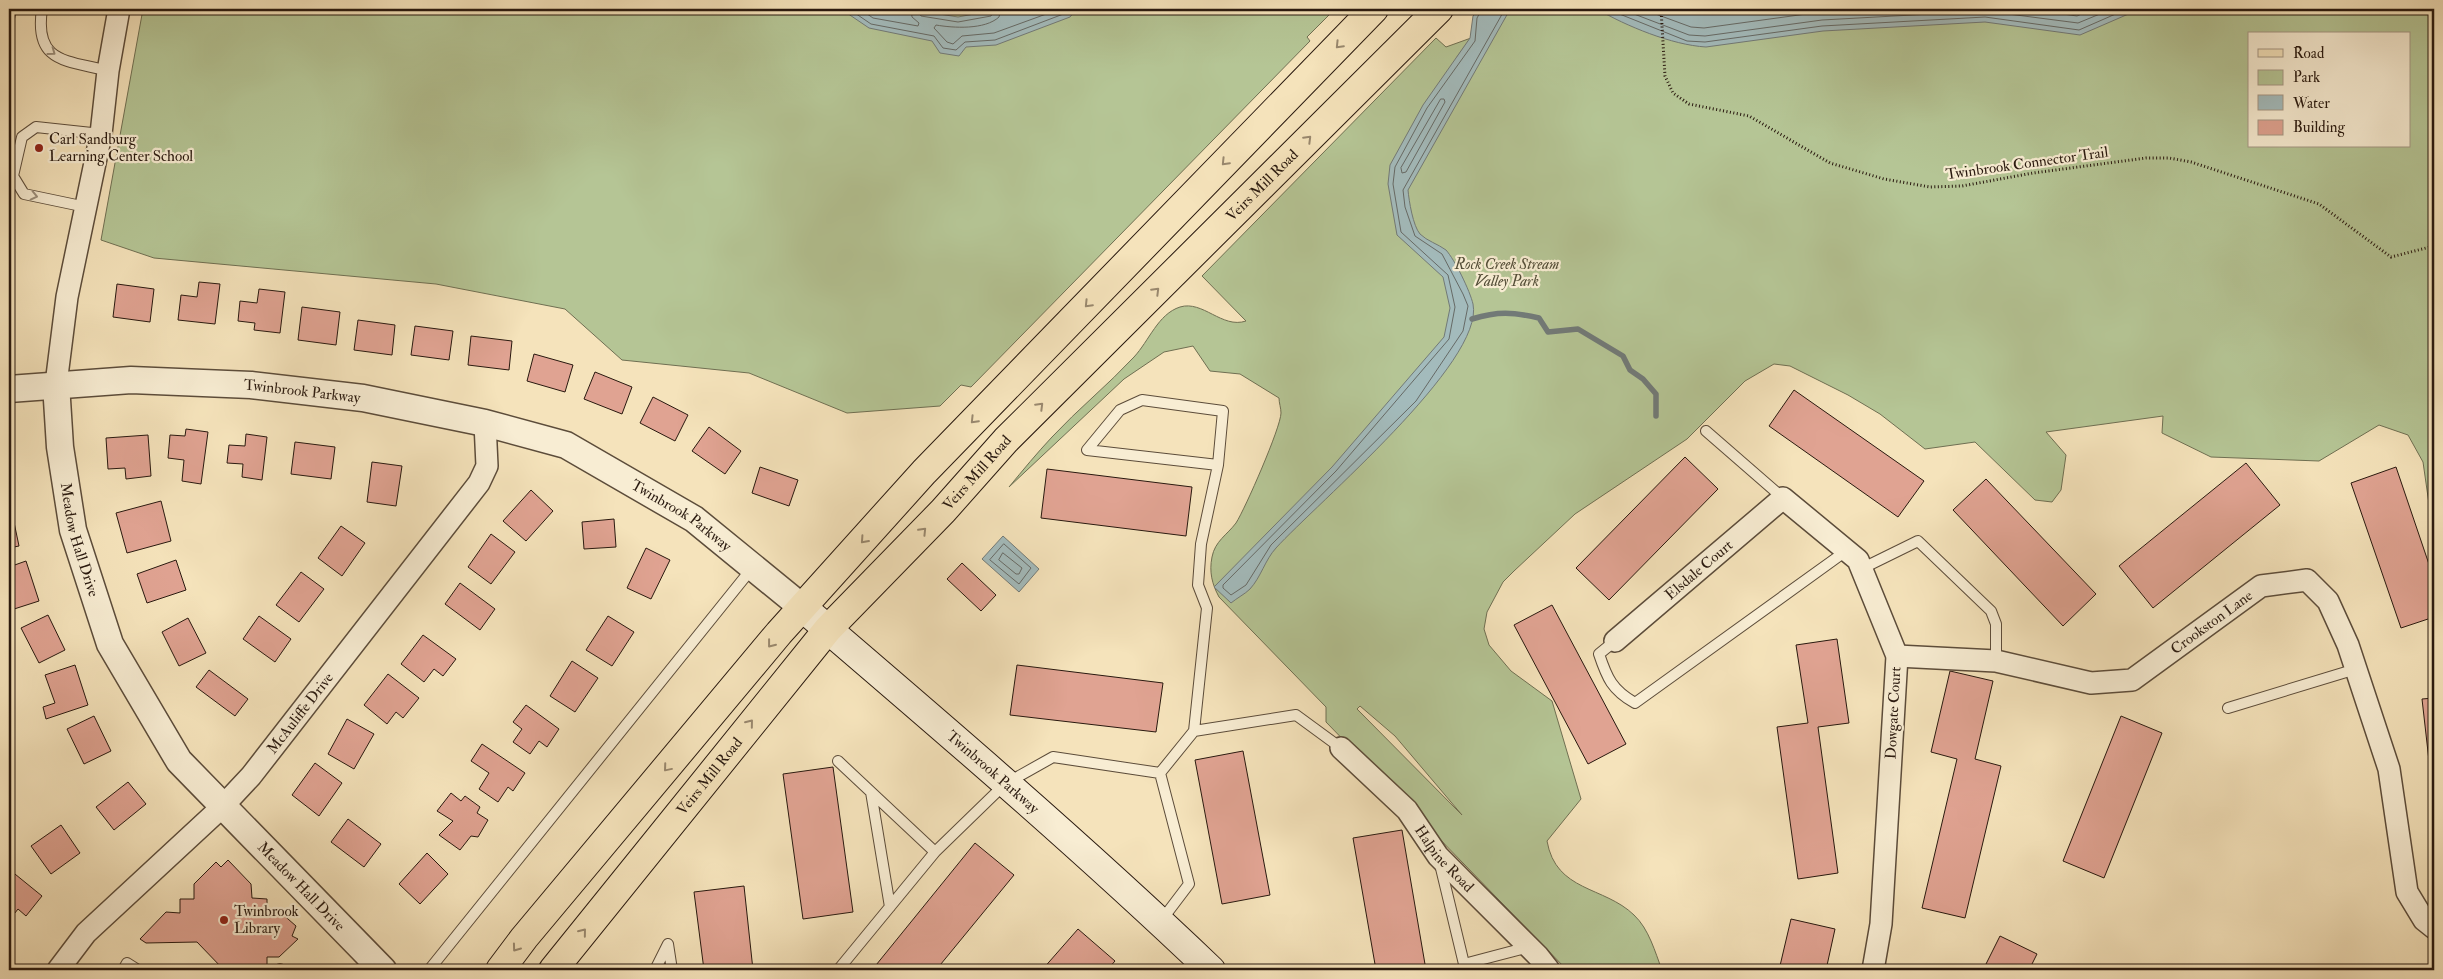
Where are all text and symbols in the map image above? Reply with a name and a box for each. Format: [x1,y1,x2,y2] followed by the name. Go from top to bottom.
[2248,32,2410,148] legend
[1336,39,1345,48] one-way arrow
[2293,44,2325,63] text: Road
[46,47,55,55] one-way arrow
[2293,68,2320,87] text: Park
[2292,94,2330,113] text: Water
[2293,118,2345,137] text: Building
[49,130,193,166] place label: Carl Sandburg Learning Center School
[1302,136,1311,145] one-way arrow
[33,142,45,154] marker: Carl Sandburg Learning Center School
[1945,143,2110,184] street label: Twinbrook Connector Trail
[1222,145,1303,226] street label: Veirs Mill Road
[1222,156,1231,165] one-way arrow
[30,190,39,201] one-way arrow
[1454,255,1559,291] park label: Rock Creek Stream Valley Park
[1150,288,1159,297] one-way arrow
[1085,298,1094,307] one-way arrow
[244,376,362,408] street label: Twinbrook Parkway
[1035,403,1044,412] one-way arrow
[971,414,980,423] one-way arrow
[939,431,1016,515] street label: Veirs Mill Road
[627,476,736,556] street label: Twinbrook Parkway
[56,481,103,599] street label: Meadow Hall Drive
[917,528,926,537] one-way arrow
[861,534,870,543] one-way arrow
[1661,536,1737,604] street label: Elsdale Court
[2167,586,2256,659] street label: Crookston Lane
[768,638,777,648] one-way arrow
[1882,666,1905,760] street label: Dowgate Court
[263,669,338,758] street label: McAuliffe Drive
[745,720,753,729] one-way arrow
[942,727,1043,818] street label: Twinbrook Parkway
[673,733,747,819] street label: Veirs Mill Road
[663,763,672,772] one-way arrow
[1410,822,1478,897] street label: Halpine Road
[253,838,349,935] street label: Meadow Hall Drive
[234,902,299,938] place label: Twinbrook Library
[218,914,230,926] marker: Twinbrook Library
[578,929,586,938] one-way arrow
[514,942,522,951] one-way arrow

